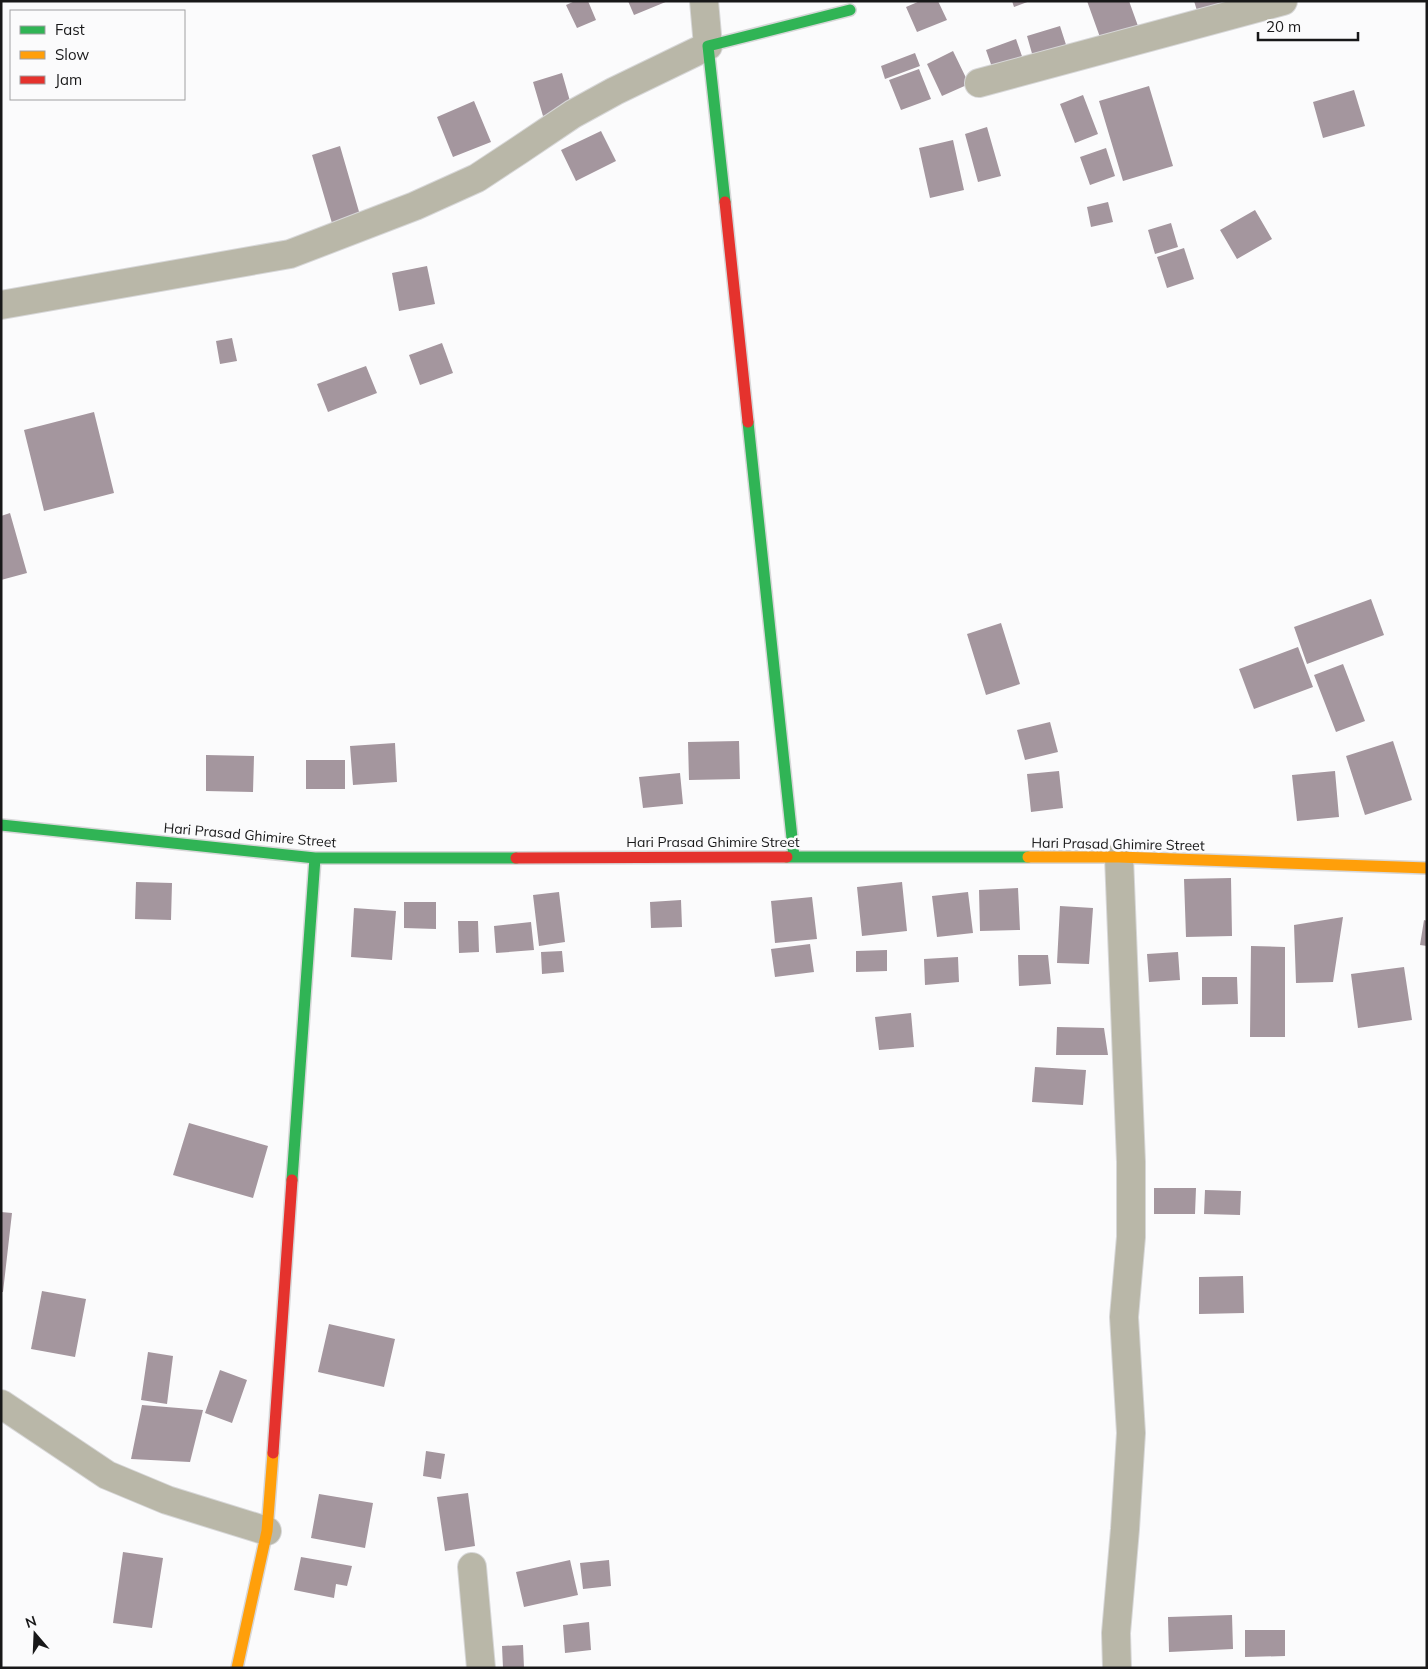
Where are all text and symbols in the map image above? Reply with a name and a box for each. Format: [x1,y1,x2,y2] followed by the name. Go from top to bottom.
[10,10,185,100] legend
[1258,10,1358,42] scale bar
[1266,17,1301,36] text: 20 m
[55,20,85,39] text: Fast
[55,45,89,64] text: Slow
[55,70,82,89] text: Jam
[163,818,337,852] street label: Hari Prasad Ghimire Street
[626,833,800,851] street label: Hari Prasad Ghimire Street
[1031,833,1205,855] street label: Hari Prasad Ghimire Street
[10,1609,60,1659] north arrow
[23,1611,39,1632] text: N

